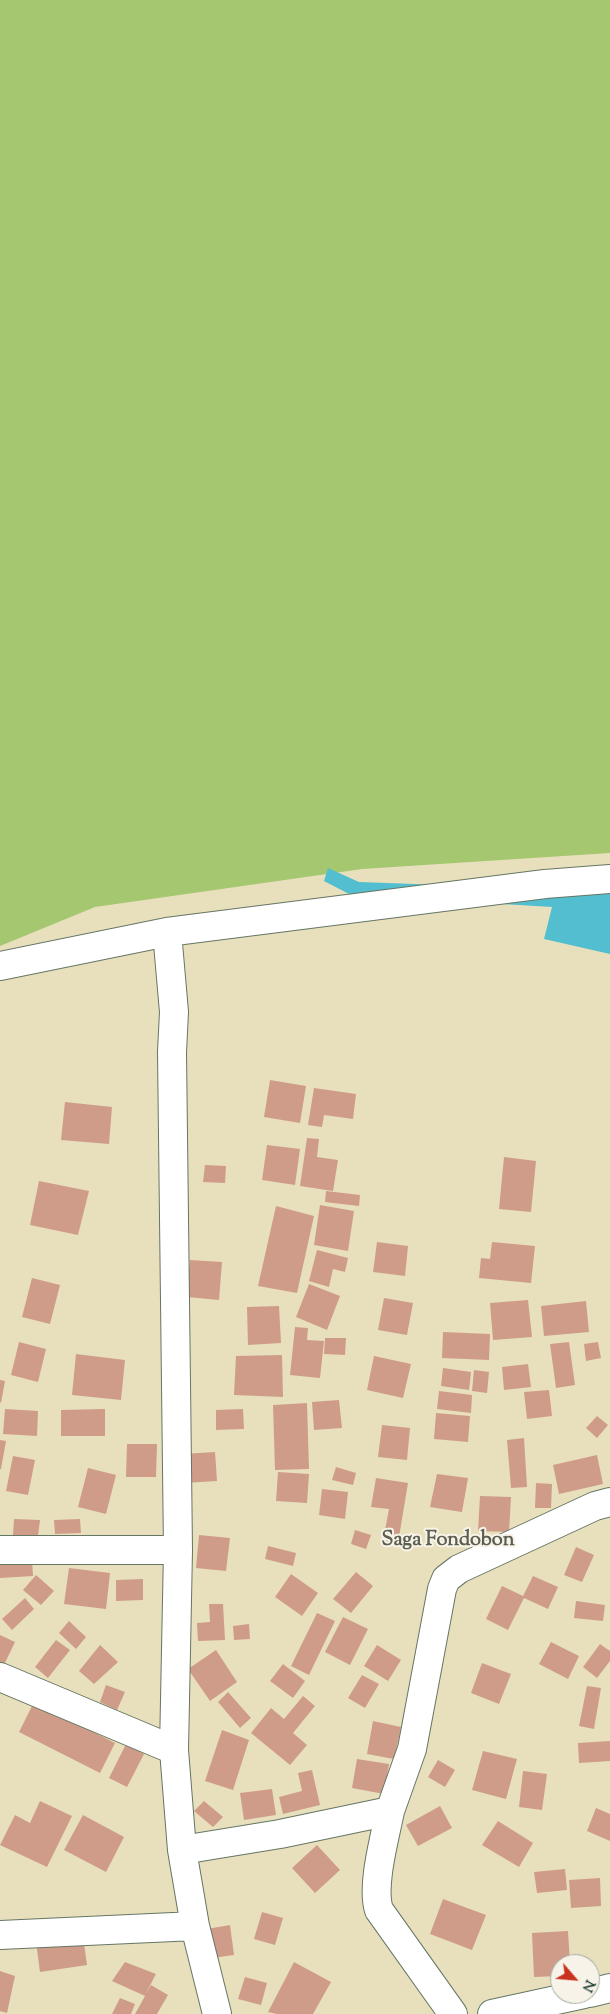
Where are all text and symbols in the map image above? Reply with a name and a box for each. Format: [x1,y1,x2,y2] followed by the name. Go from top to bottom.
[382,1530,514,1554] district label: Saga Fondobon
[550,1954,600,2004] north arrow
[576,1976,599,1995] text: N

